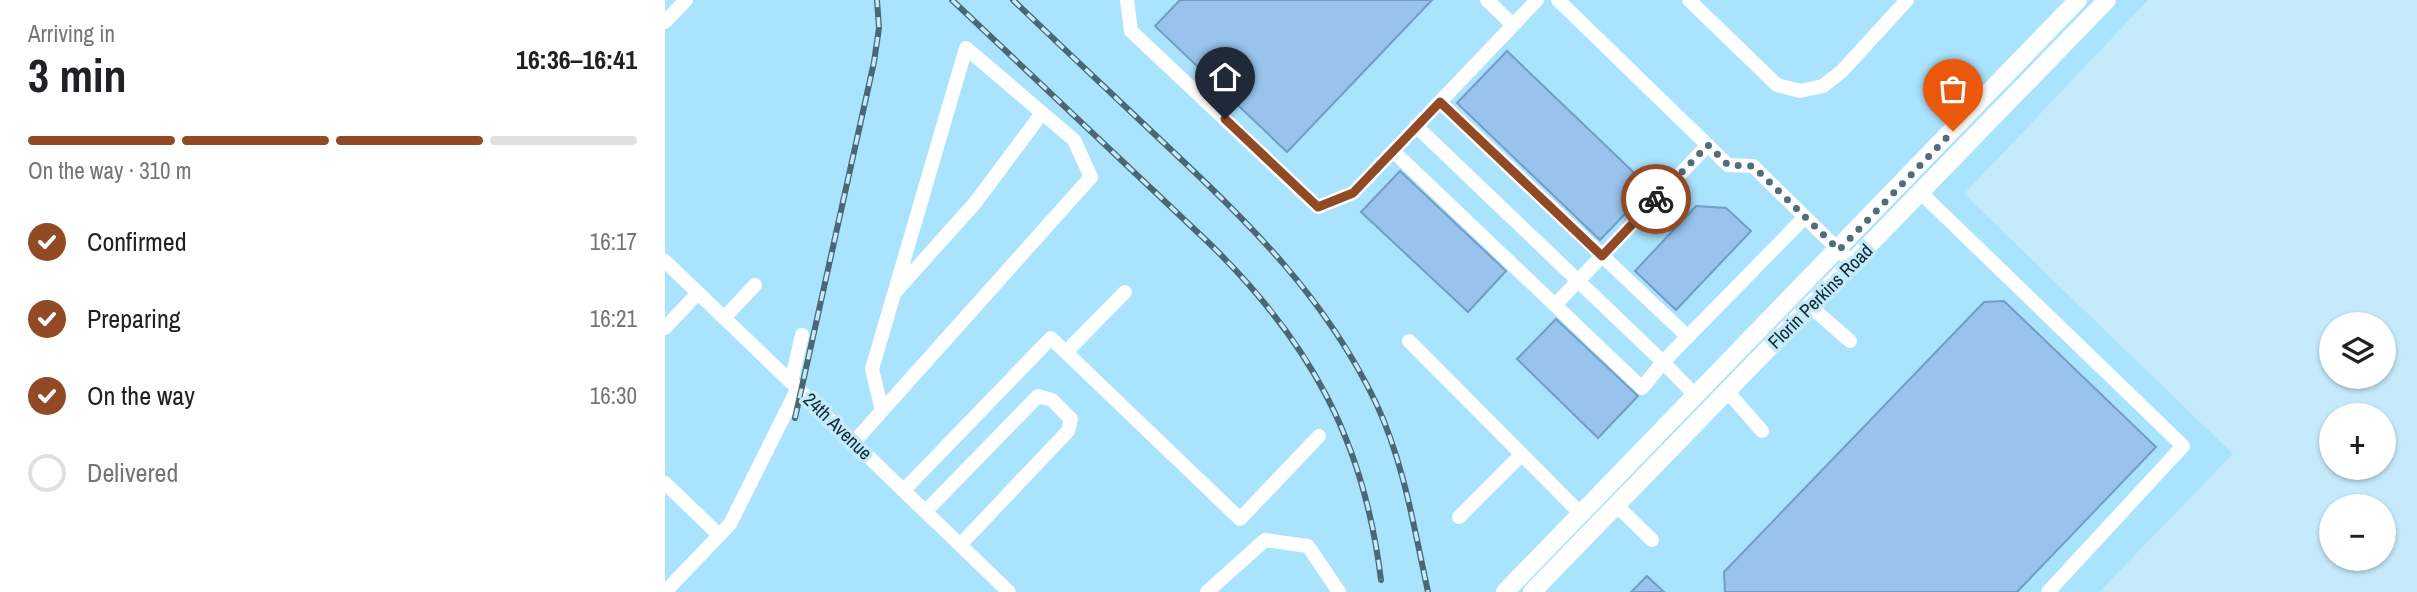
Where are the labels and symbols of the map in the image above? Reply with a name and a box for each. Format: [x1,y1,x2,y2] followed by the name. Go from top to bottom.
[1195,47,1255,119] pin
[1923,59,1983,131] pin
[1621,164,1691,234] courier
[1762,238,1878,354] street label: Florin Perkins Road
[798,387,878,465] street label: 24th Avenue

